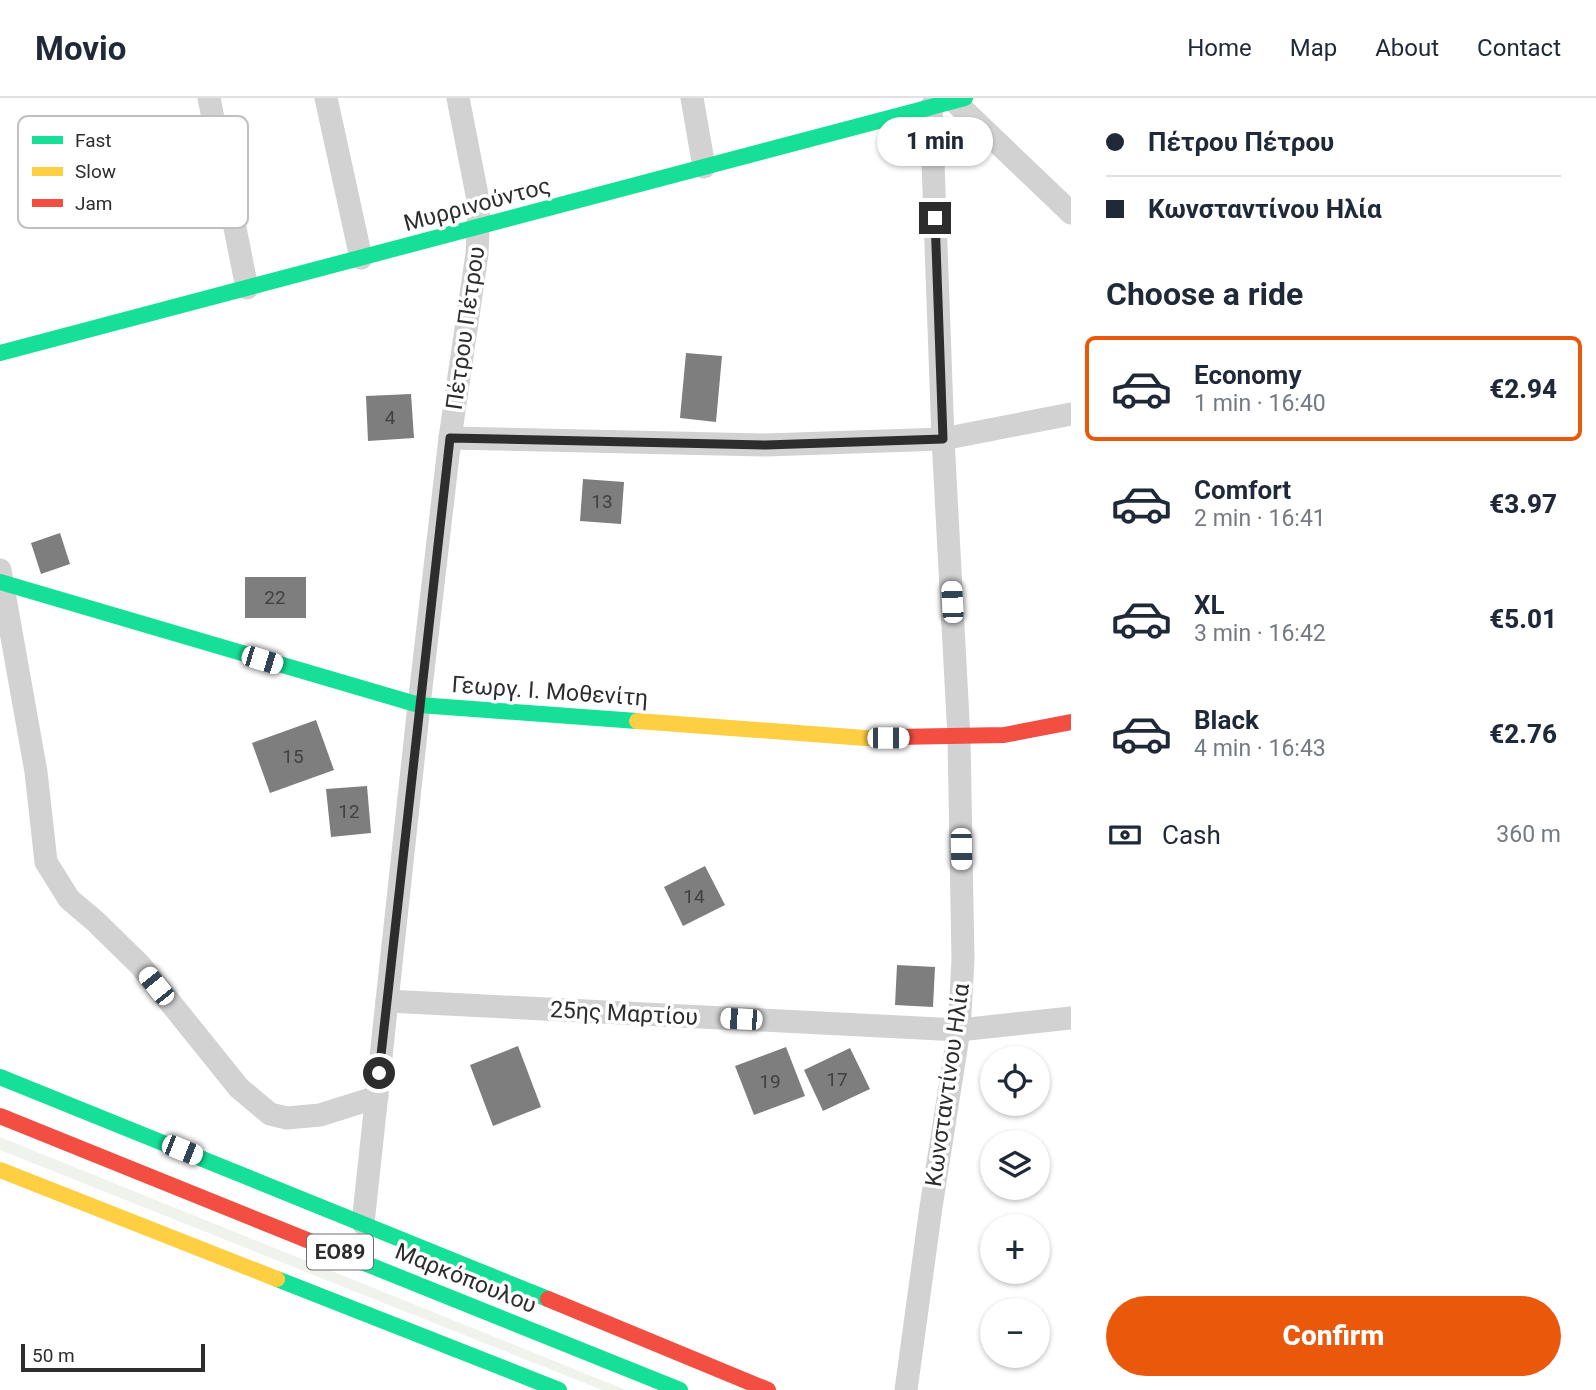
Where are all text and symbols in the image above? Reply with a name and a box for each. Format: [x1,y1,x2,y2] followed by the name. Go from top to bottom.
[35,29,126,68] text: Movio
[1187,34,1252,62] text: Home
[1290,34,1337,62] text: Map
[1375,34,1439,62] text: About
[1477,34,1561,62] text: Contact
[18,116,248,228] legend
[877,116,993,166] callout: 1 min
[1148,127,1334,157] text: Πέτρου Πέτρου
[906,128,964,155] text: 1 min
[75,129,112,152] text: Fast
[75,160,116,183] text: Slow
[401,172,554,237] street label: Μυρρινούντος
[75,192,112,215] text: Jam
[1148,194,1382,224] text: Κωνσταντίνου Ηλία
[919,202,951,234] route end
[441,245,490,412] street label: Πέτρου Πέτρου
[1106,275,1303,313] text: Choose a ride
[1110,357,1173,420] icon: car
[1194,360,1301,390] text: Economy
[1489,374,1557,404] text: €2.94
[1194,390,1326,417] text: 1 min · 16:40
[385,406,396,429] house number: 4
[1110,472,1173,535] icon: car
[1194,475,1291,505] text: Comfort
[1489,489,1557,519] text: €3.97
[591,490,613,513] house number: 13
[1194,505,1326,532] text: 2 min · 16:41
[941,580,964,624] car
[264,586,286,609] house number: 22
[1110,587,1173,650] icon: car
[1194,590,1225,620] text: XL
[1489,604,1557,634] text: €5.01
[1194,620,1326,647] text: 3 min · 16:42
[239,644,286,676] car
[451,671,649,712] street label: Γεωργ. Ι. Μοθενίτη
[1110,702,1173,765] icon: car
[1194,705,1259,735] text: Black
[1489,719,1557,749] text: €2.76
[868,728,910,749] car
[1194,735,1326,762] text: 4 min · 16:43
[282,745,304,768] house number: 15
[338,800,360,823] house number: 12
[1106,816,1144,854] icon: cash
[1162,820,1221,850] text: Cash
[1496,821,1561,848] text: 360 m
[951,828,972,870] car
[683,885,705,908] house number: 14
[135,963,178,1009] car
[920,982,975,1188] street label: Κωνσταντίνου Ηλία
[549,996,699,1031] street label: 25ης Μαρτίου
[720,1007,763,1031] car
[980,1046,1050,1368] map controls
[980,1046,1050,1116] button: locate
[363,1057,395,1089] route start
[826,1068,848,1091] house number: 17
[759,1070,781,1093] house number: 19
[980,1130,1050,1200] button: layers
[159,1132,206,1168] car
[980,1214,1050,1284] button: +
[307,1234,373,1270] road number: ΕΟ89
[391,1238,540,1319] street label: Μαρκόπουλου
[1106,1296,1561,1376] button: Confirm
[980,1298,1050,1368] button: −
[21,1341,205,1373] scale bar
[32,1344,75,1367] text: 50 m

